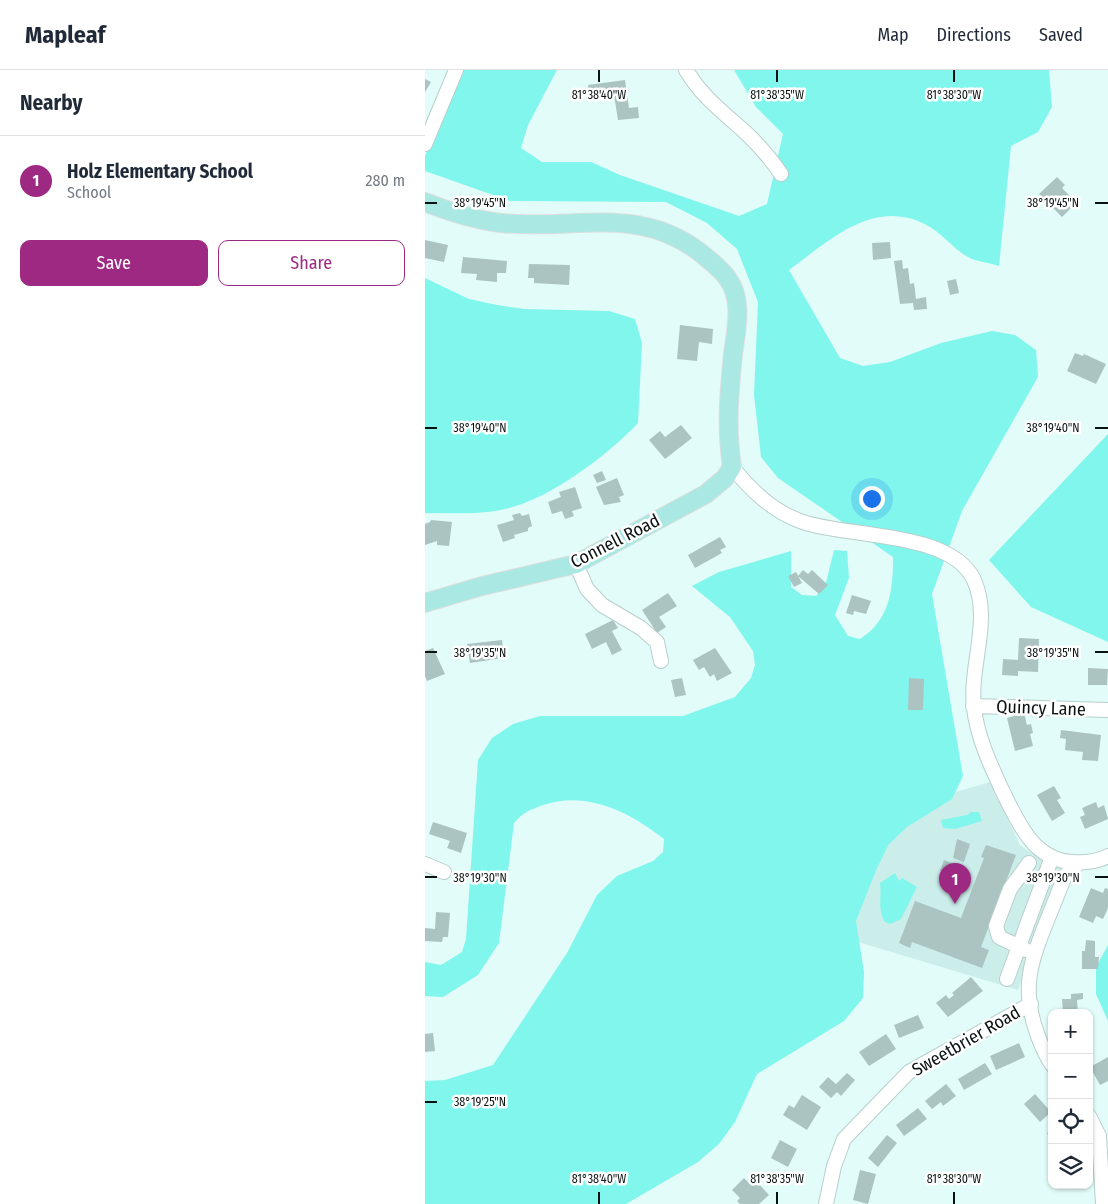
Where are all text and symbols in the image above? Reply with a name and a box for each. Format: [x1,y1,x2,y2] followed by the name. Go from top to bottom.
[25,21,105,49] text: Mapleaf
[877,24,909,46] text: Map
[937,24,1011,46] text: Directions
[1039,24,1083,46] text: Saved
[572,88,626,102] text: 81°38'40"W
[750,88,804,102] text: 81°38'35"W
[927,88,981,102] text: 81°38'30"W
[20,90,82,116] text: Nearby
[67,160,253,183] text: Holz Elementary School
[33,171,39,190] text: 1
[366,171,405,190] text: 280 m
[67,183,111,202] text: School
[454,196,506,210] text: 38°19'45"N
[1027,196,1079,210] text: 38°19'45"N
[20,240,208,286] button: Save
[218,240,405,286] button: Share
[453,421,507,435] text: 38°19'40"N
[1026,421,1080,435] text: 38°19'40"N
[859,486,885,512] your location
[567,509,663,573] street label: Connell Road
[454,646,506,660] text: 38°19'35"N
[1027,646,1079,660] text: 38°19'35"N
[996,695,1086,721] street label: Quincy Lane
[939,863,971,904] pin: 1
[453,871,507,885] text: 38°19'30"N
[1026,871,1080,885] text: 38°19'30"N
[908,1001,1024,1081] street label: Sweetbrier Road
[1048,1009,1093,1189] map controls
[1048,1009,1093,1054] button: +
[1048,1054,1093,1099] button: −
[454,1095,506,1109] text: 38°19'25"N
[1048,1099,1093,1144] button: locate
[1048,1144,1093,1189] button: layers
[572,1172,626,1186] text: 81°38'40"W
[750,1172,804,1186] text: 81°38'35"W
[927,1172,981,1186] text: 81°38'30"W

